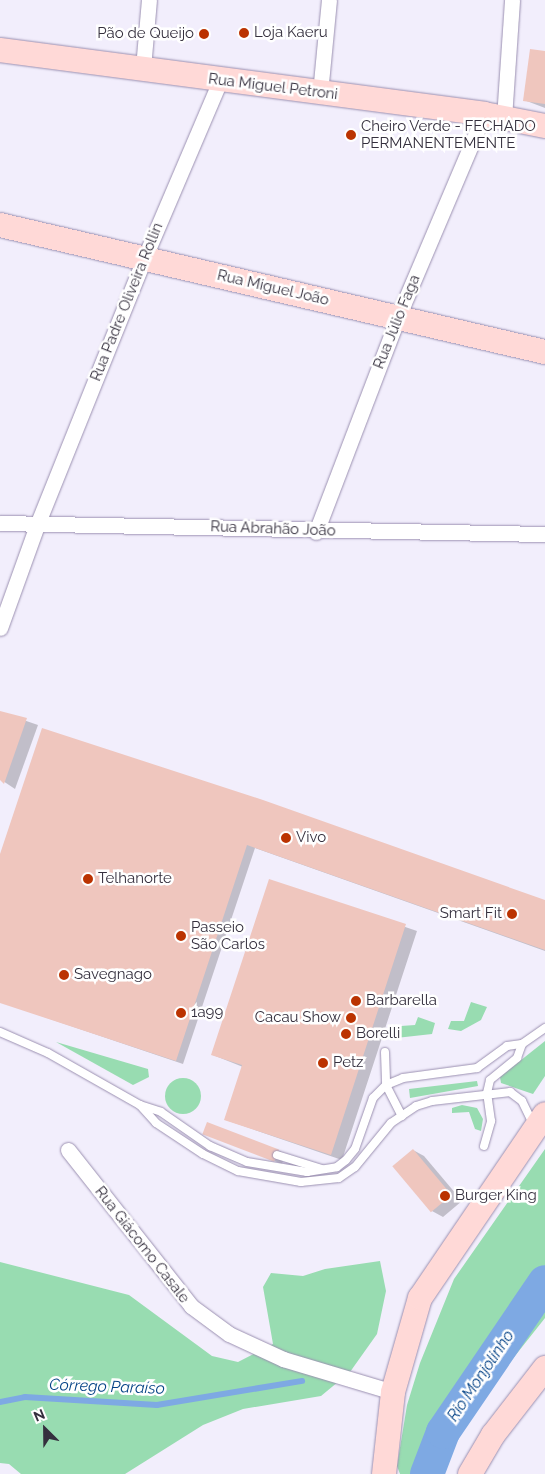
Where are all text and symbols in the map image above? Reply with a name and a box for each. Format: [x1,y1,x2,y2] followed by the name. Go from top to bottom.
[254,24,328,42] place label: Loja Kaeru
[97,25,194,43] place label: Pão de Queijo
[238,27,250,39] marker: Loja Kaeru
[198,28,210,40] marker: Pão de Queijo
[207,70,339,104] street label: Rua Miguel Petroni
[361,117,536,152] place label: Cheiro Verde - FECHADO PERMANENTEMENTE
[345,129,357,141] marker: Cheiro Verde - FECHADO PERMANENTEMENTE
[87,220,167,384] street label: Rua Padre Oliveira Rollin
[215,266,331,310] street label: Rua Miguel João
[370,272,424,372] street label: Rua Júlio Faga
[210,518,336,540] street label: Rua Abrahão João
[296,829,326,847] place label: Vivo
[280,832,292,844] marker: Vivo
[98,870,172,888] place label: Telhanorte
[82,873,94,885] marker: Telhanorte
[440,905,502,923] place label: Smart Fit
[506,908,518,920] marker: Smart Fit
[191,918,265,953] place label: Passeio São Carlos
[175,930,187,942] marker: Passeio São Carlos
[74,966,152,984] place label: Savegnago
[58,969,70,981] marker: Savegnago
[366,992,437,1010] place label: Barbarella
[350,995,362,1007] marker: Barbarella
[191,1004,223,1022] place label: 1a99
[175,1007,187,1019] marker: 1a99
[255,1009,341,1027] place label: Cacau Show
[345,1012,357,1024] marker: Cacau Show
[356,1025,400,1043] place label: Borelli
[340,1028,352,1040] marker: Borelli
[333,1054,363,1072] place label: Petz
[317,1057,329,1069] marker: Petz
[91,1183,193,1307] street label: Rua Giácomo Casale
[455,1187,537,1205] place label: Burger King
[439,1190,451,1202] marker: Burger King
[444,1327,518,1425] water label: Rio Monjolinho
[49,1375,165,1399] water label: Córrego Paraíso
[20,1404,70,1454] north arrow
[31,1406,47,1425] text: N

